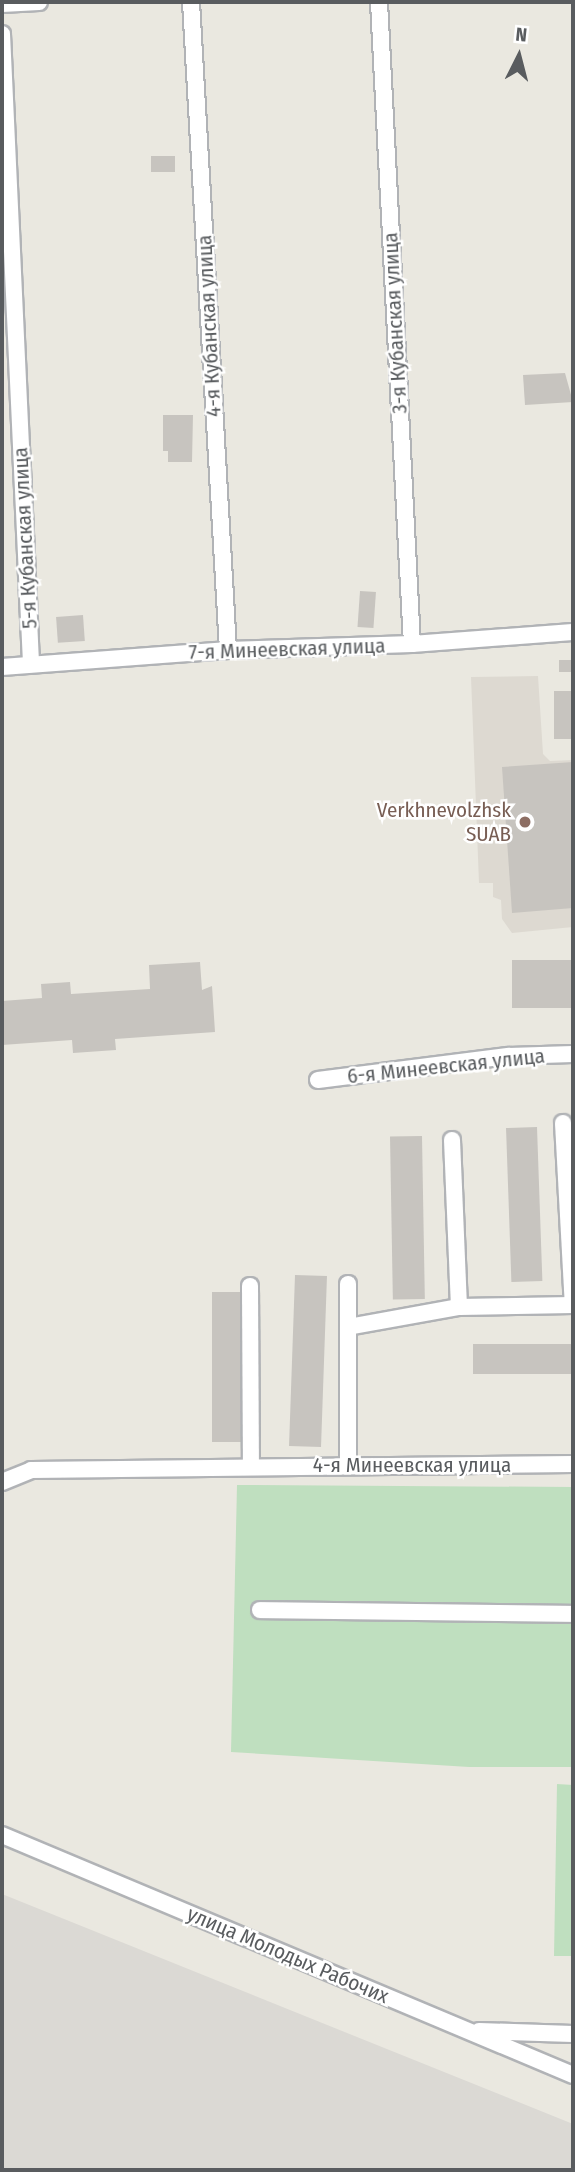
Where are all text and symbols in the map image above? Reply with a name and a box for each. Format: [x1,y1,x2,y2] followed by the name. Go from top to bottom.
[484,21,554,91] north arrow
[514,23,528,47] text: N
[378,232,412,414] street label: 3-я Кубанская улица
[192,234,226,418] street label: 4-я Кубанская улица
[8,447,42,629] street label: 5-я Кубанская улица
[188,633,386,665] street label: 7-я Минеевская улица
[377,797,511,847] place label: Verkhnevolzhsk SUAB
[517,814,533,830] marker: Verkhnevolzhsk SUAB
[346,1043,546,1089] street label: 6-я Минеевская улица
[313,1452,511,1478] street label: 4-я Минеевская улица
[183,1901,393,2009] street label: улица Молодых Рабочих

